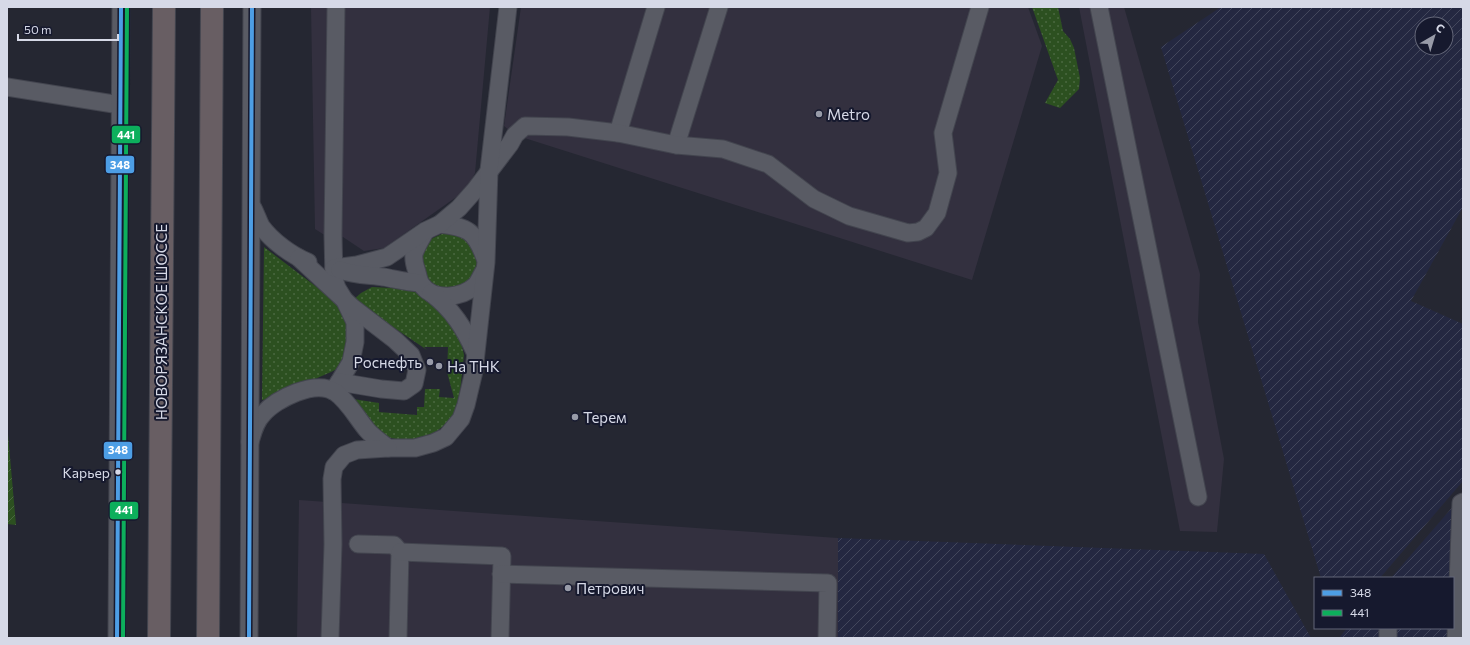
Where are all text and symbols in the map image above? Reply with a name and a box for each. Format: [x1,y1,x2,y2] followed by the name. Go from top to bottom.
[18,16,118,42] scale bar
[1414,16,1454,56] north arrow
[1433,20,1448,35] text: С
[24,22,52,36] text: 50 m
[827,105,870,123] place label: Metro
[814,109,824,119] marker: Metro
[111,125,141,144] line badge: 441
[117,128,135,141] text: 441
[105,155,135,174] line badge: 348
[110,158,130,171] text: 348
[152,224,170,420] street label: НОВОРЯЗАНСКОЕ ШОССЕ
[354,353,422,371] place label: Роснефть
[425,357,435,367] marker: Роснефть
[447,357,500,375] place label: На ТНК
[434,361,444,371] marker: На ТНК
[583,408,627,426] place label: Терем
[570,412,580,422] marker: Терем
[103,441,133,460] line badge: 348
[108,443,128,456] text: 348
[62,464,110,481] place label: Карьер
[113,467,123,477] marker: Карьер
[109,501,139,520] line badge: 441
[115,503,133,516] text: 441
[1314,577,1454,629] legend
[576,579,644,597] place label: Петрович
[563,583,573,593] marker: Петрович
[1350,585,1371,599] text: 348
[1350,605,1369,619] text: 441

